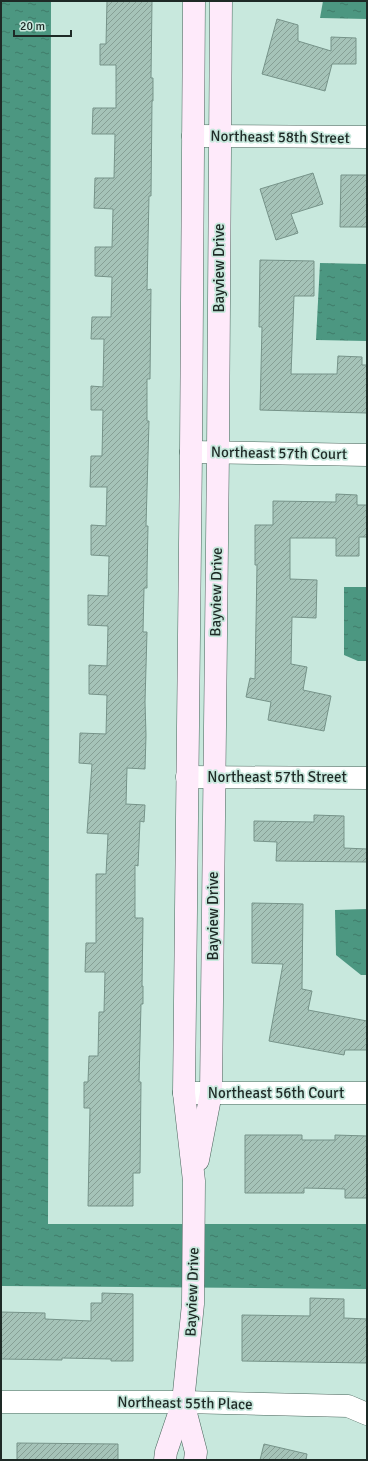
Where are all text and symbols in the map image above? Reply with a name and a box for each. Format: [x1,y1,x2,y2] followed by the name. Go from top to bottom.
[14,12,71,38] scale bar
[20,19,45,34] text: 20 m
[210,127,350,147] street label: Northeast 58th Street
[210,223,228,313] street label: Bayview Drive
[211,443,347,463] street label: Northeast 57th Court
[206,547,226,637] street label: Bayview Drive
[207,768,347,786] street label: Northeast 57th Street
[204,871,222,961] street label: Bayview Drive
[208,1084,344,1102] street label: Northeast 56th Court
[181,1247,203,1337] street label: Bayview Drive
[117,1393,253,1413] street label: Northeast 55th Place

